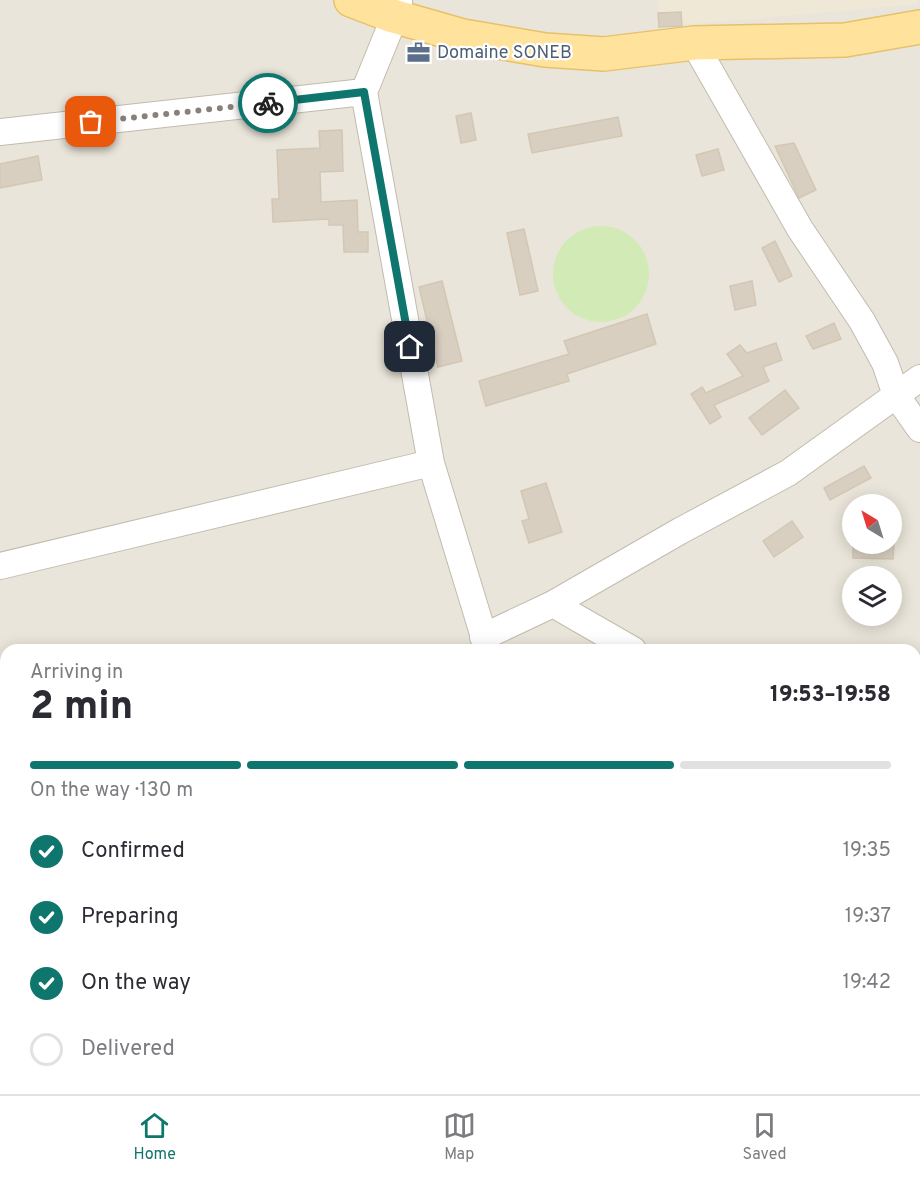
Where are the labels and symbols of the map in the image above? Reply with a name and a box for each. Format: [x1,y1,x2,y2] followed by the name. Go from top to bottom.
[406,40,432,66] office icon: Domaine SONEB
[437,42,572,65] place label: Domaine SONEB
[238,73,298,133] courier
[65,96,116,147] pin
[384,321,435,372] pin
[842,494,902,554] north arrow

